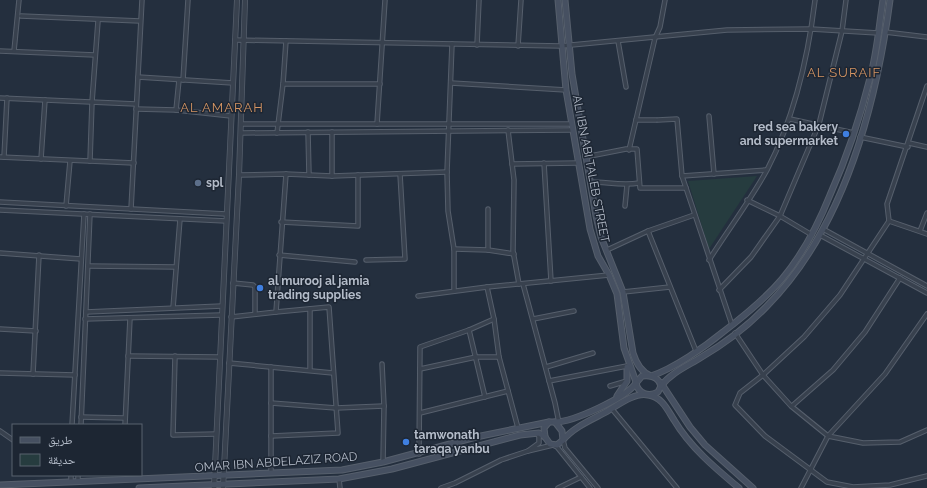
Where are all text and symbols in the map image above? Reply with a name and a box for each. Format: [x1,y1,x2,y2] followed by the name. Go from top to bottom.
[807,65,881,80] district label: AL SURAIF
[570,94,612,245] street label: ALI IBN ABI TALEB STREET
[180,100,264,115] district label: AL AMARAH
[740,120,838,148] place label: red sea bakery and supermarket
[841,129,851,139] marker: red sea bakery and supermarket
[206,176,224,190] place label: spl
[193,178,203,188] marker: spl
[268,274,369,302] place label: al murooj al jamia trading supplies
[255,283,265,293] marker: al murooj al jamia trading supplies
[12,424,142,476] legend
[414,428,490,456] place label: tamwonath taraqa yanbu
[48,433,73,447] text: طريق
[401,437,411,447] marker: tamwonath taraqa yanbu
[194,449,358,475] street label: OMAR IBN ABDELAZIZ ROAD
[48,453,76,467] text: حديقة

